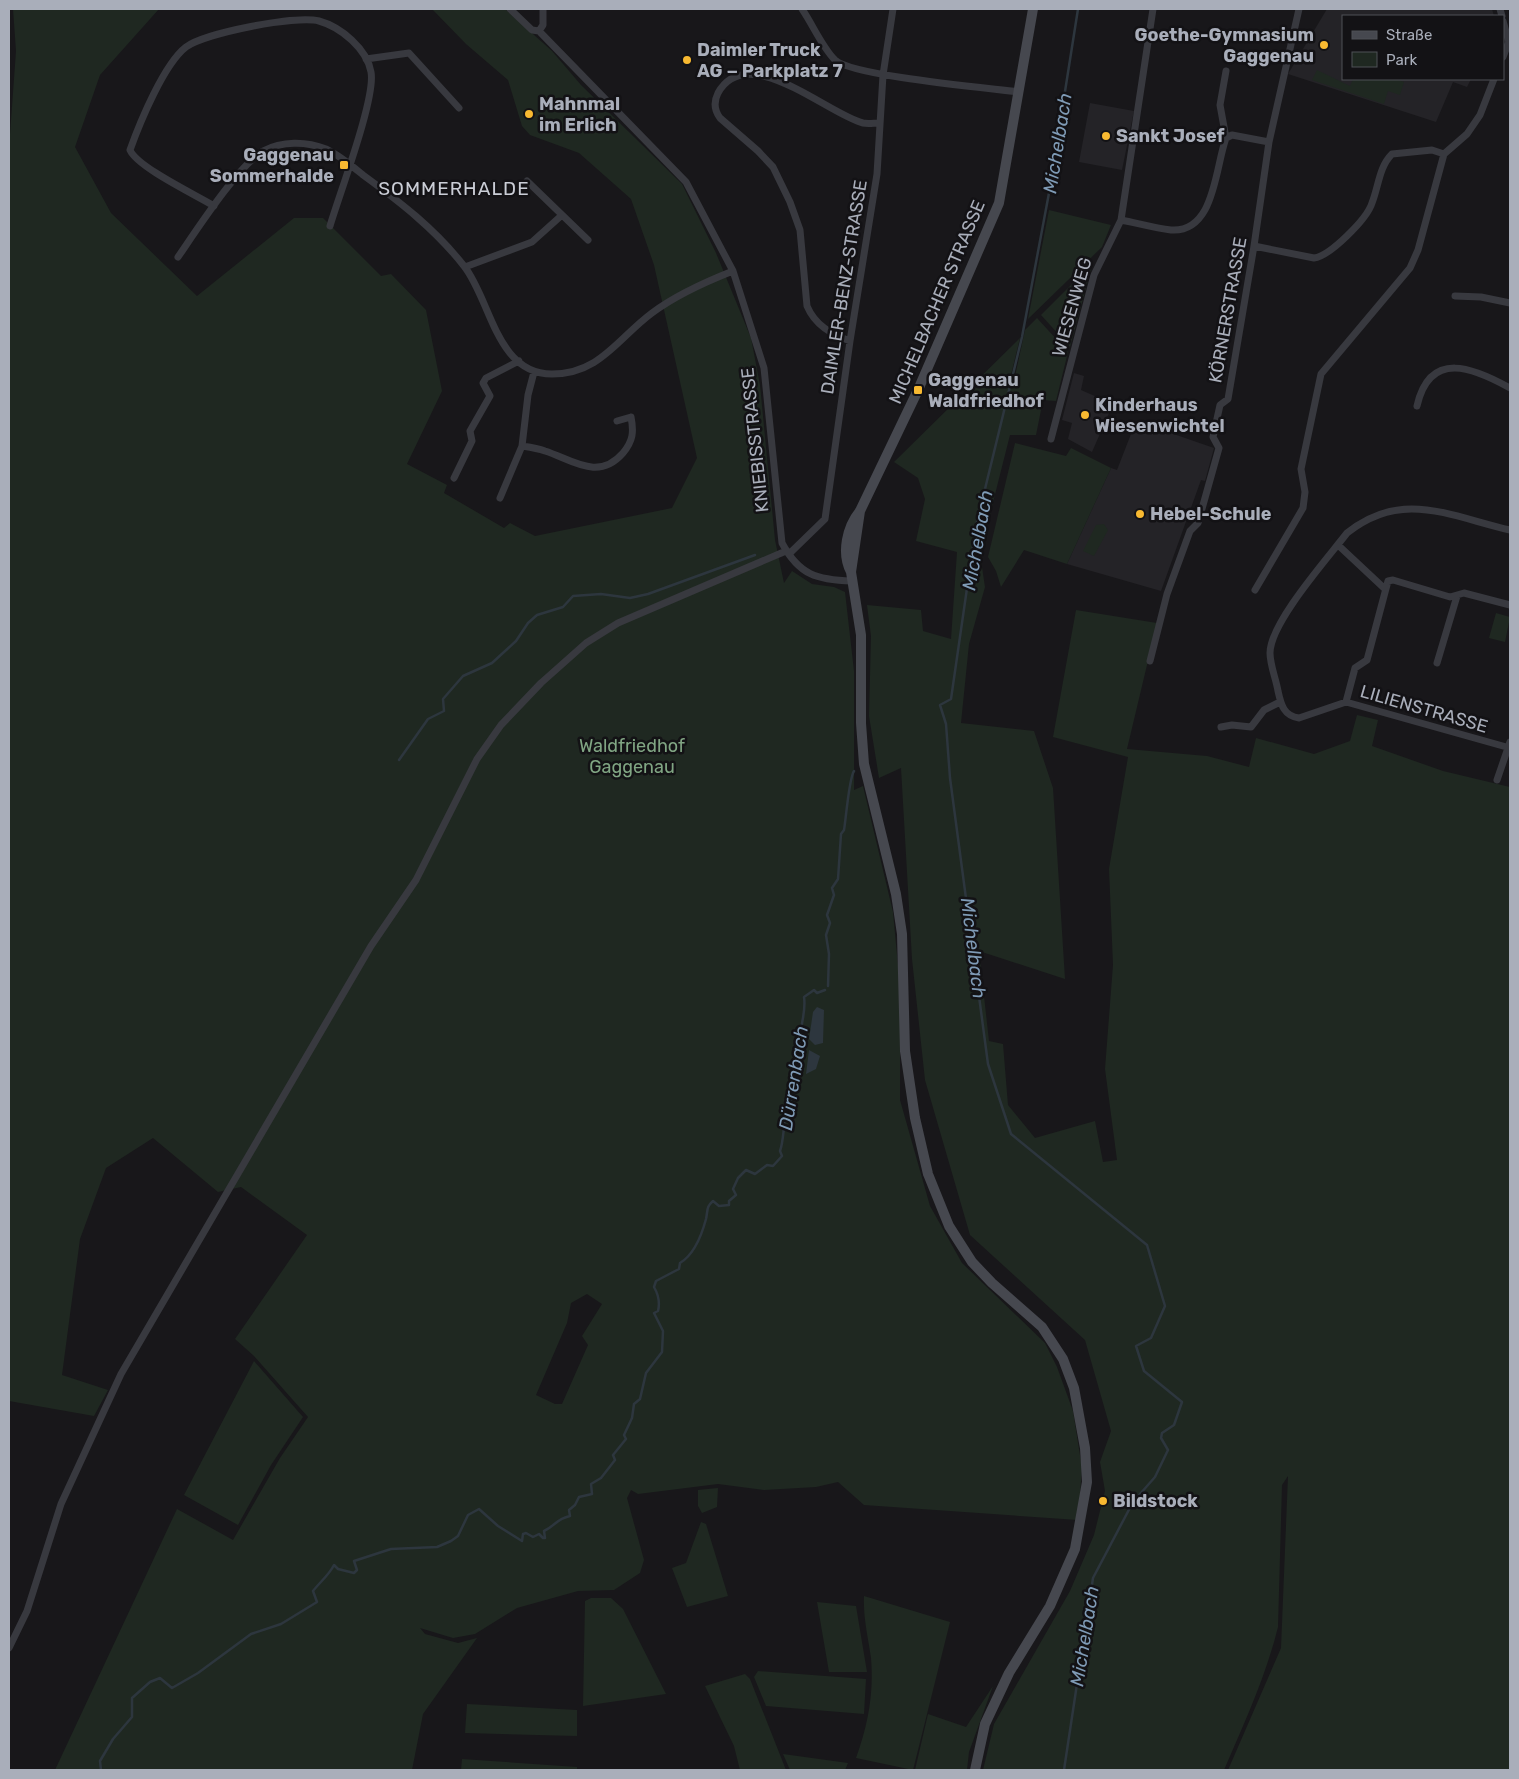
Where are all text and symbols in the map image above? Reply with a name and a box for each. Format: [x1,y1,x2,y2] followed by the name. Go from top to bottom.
[1342,15,1504,80] legend
[1134,24,1314,67] place label: Goethe-Gymnasium Gaggenau
[1386,26,1432,44] text: Straße
[697,39,843,82] place label: Daimler Truck AG − Parkplatz 7
[1318,39,1330,51] marker: Goethe-Gymnasium Gaggenau
[1386,51,1417,69] text: Park
[681,54,693,66] marker: Daimler Truck AG − Parkplatz 7
[1038,91,1077,195] water label: Michelbach
[539,93,620,136] place label: Mahnmal im Erlich
[523,108,535,120] marker: Mahnmal im Erlich
[1116,125,1225,147] place label: Sankt Josef
[1100,130,1112,142] marker: Sankt Josef
[210,144,334,187] place label: Gaggenau Sommerhalde
[338,159,350,171] marker: Gaggenau Sommerhalde
[378,177,530,200] district label: SOMMERHALDE
[816,178,872,396] street label: DAIMLER-BENZ-STRASSE
[884,197,990,407] street label: MICHELBACHER STRASSE
[1204,235,1252,385] street label: KÖRNERSTRASSE
[1047,255,1097,359] street label: WIESENWEG
[736,366,774,514] street label: KNIEBISSTRASSE
[928,369,1044,412] place label: Gaggenau Waldfriedhof
[912,384,924,396] marker: Gaggenau Waldfriedhof
[1095,394,1225,437] place label: Kinderhaus Wiesenwichtel
[1079,409,1091,421] marker: Kinderhaus Wiesenwichtel
[957,488,998,592] water label: Michelbach
[1150,503,1272,525] place label: Hebel-Schule
[1134,508,1146,520] marker: Hebel-Schule
[1358,680,1490,738] street label: LILIENSTRASSE
[579,735,685,778] park label: Waldfriedhof Gaggenau
[956,896,991,1000] water label: Michelbach
[774,1024,813,1132] water label: Dürrenbach
[1113,1490,1198,1512] place label: Bildstock
[1097,1495,1109,1507] marker: Bildstock
[1065,1584,1104,1688] water label: Michelbach

